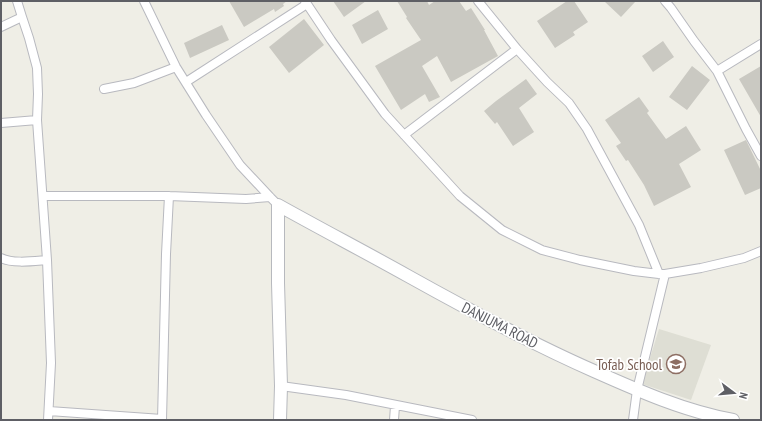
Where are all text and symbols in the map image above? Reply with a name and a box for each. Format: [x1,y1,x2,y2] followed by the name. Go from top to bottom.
[459,298,541,352] street label: DANJUMA ROAD
[665,353,687,375] school or university icon: Tofab School
[596,355,662,374] place label: Tofab School
[714,373,754,413] north arrow
[736,391,751,401] text: N

